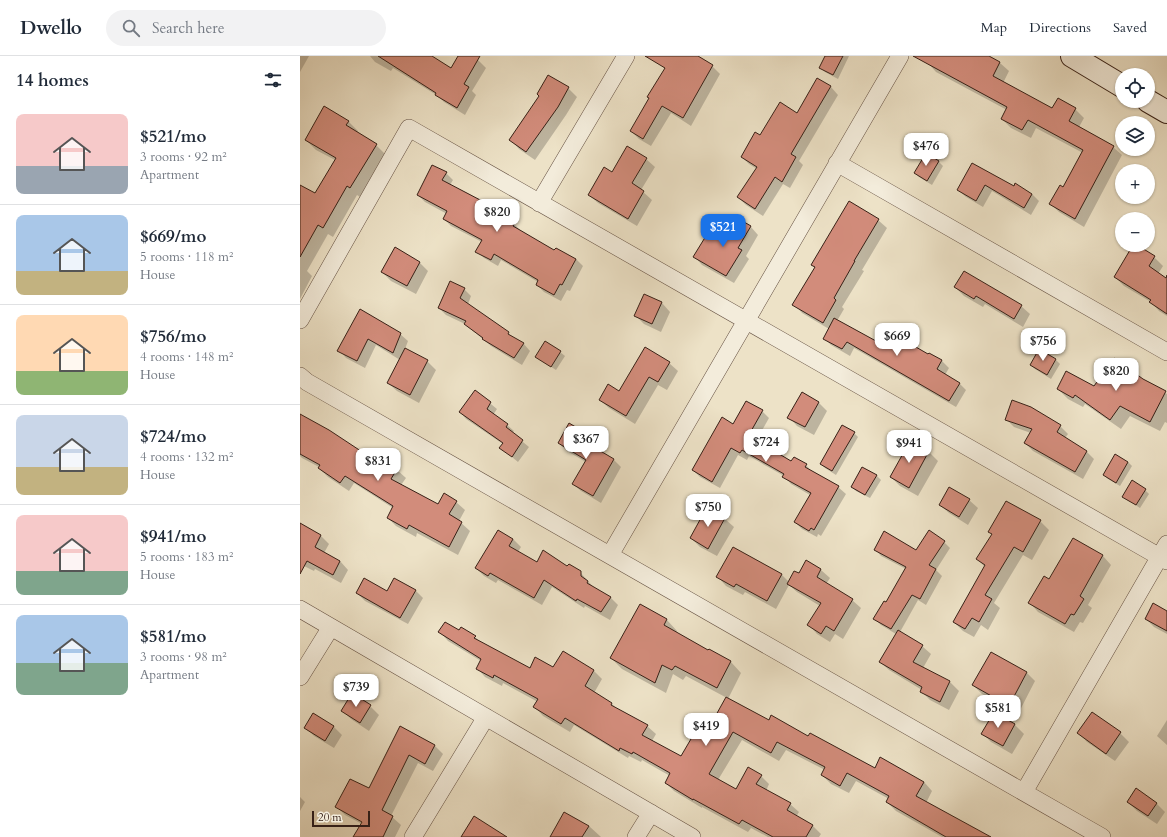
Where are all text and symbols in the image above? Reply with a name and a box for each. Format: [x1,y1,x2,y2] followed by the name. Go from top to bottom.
[106,10,386,46] search box
[20,15,82,41] text: Dwello
[120,17,142,39] icon: search
[152,18,225,38] text: Search here
[981,18,1007,37] text: Map
[1029,18,1091,37] text: Directions
[1113,18,1147,37] text: Saved
[1115,68,1155,252] map controls
[1115,68,1155,108] button: locate
[16,69,89,92] text: 14 homes
[262,69,284,91] icon: filters
[1115,116,1155,156] button: layers
[140,125,206,148] text: $521/mo
[48,130,96,178] icon: home
[902,133,950,167] pin: $476
[913,137,939,155] text: $476
[140,148,227,166] text: 3 rooms · 92 m²
[1115,164,1155,204] button: +
[140,166,199,184] text: Apartment
[473,199,521,233] pin: $820
[484,203,510,221] text: $820
[1115,212,1155,252] button: −
[699,214,747,248] pin: $521
[710,218,736,236] text: $521
[140,225,206,248] text: $669/mo
[48,231,96,279] icon: home
[140,248,233,266] text: 5 rooms · 118 m²
[140,266,175,284] text: House
[873,323,921,357] pin: $669
[140,325,206,348] text: $756/mo
[884,327,910,345] text: $669
[1019,328,1067,362] pin: $756
[48,331,96,379] icon: home
[1030,332,1056,350] text: $756
[140,348,233,366] text: 4 rooms · 148 m²
[1092,358,1140,392] pin: $820
[1103,362,1129,380] text: $820
[140,366,175,384] text: House
[140,425,206,448] text: $724/mo
[562,426,610,460] pin: $367
[742,429,790,463] pin: $724
[573,430,599,448] text: $367
[885,430,933,464] pin: $941
[48,431,96,479] icon: home
[753,433,779,451] text: $724
[896,434,922,452] text: $941
[140,448,233,466] text: 4 rooms · 132 m²
[354,448,402,482] pin: $831
[365,452,391,470] text: $831
[140,466,175,484] text: House
[684,494,732,528] pin: $750
[695,498,721,516] text: $750
[140,525,206,548] text: $941/mo
[48,531,96,579] icon: home
[140,548,233,566] text: 5 rooms · 183 m²
[140,566,175,584] text: House
[140,625,206,648] text: $581/mo
[48,631,96,679] icon: home
[140,648,227,666] text: 3 rooms · 98 m²
[140,666,199,684] text: Apartment
[332,674,380,708] pin: $739
[343,678,369,696] text: $739
[974,695,1022,729] pin: $581
[985,699,1011,717] text: $581
[682,713,730,747] pin: $419
[693,717,719,735] text: $419
[312,809,370,828] scale bar
[318,810,342,825] text: 20 m

